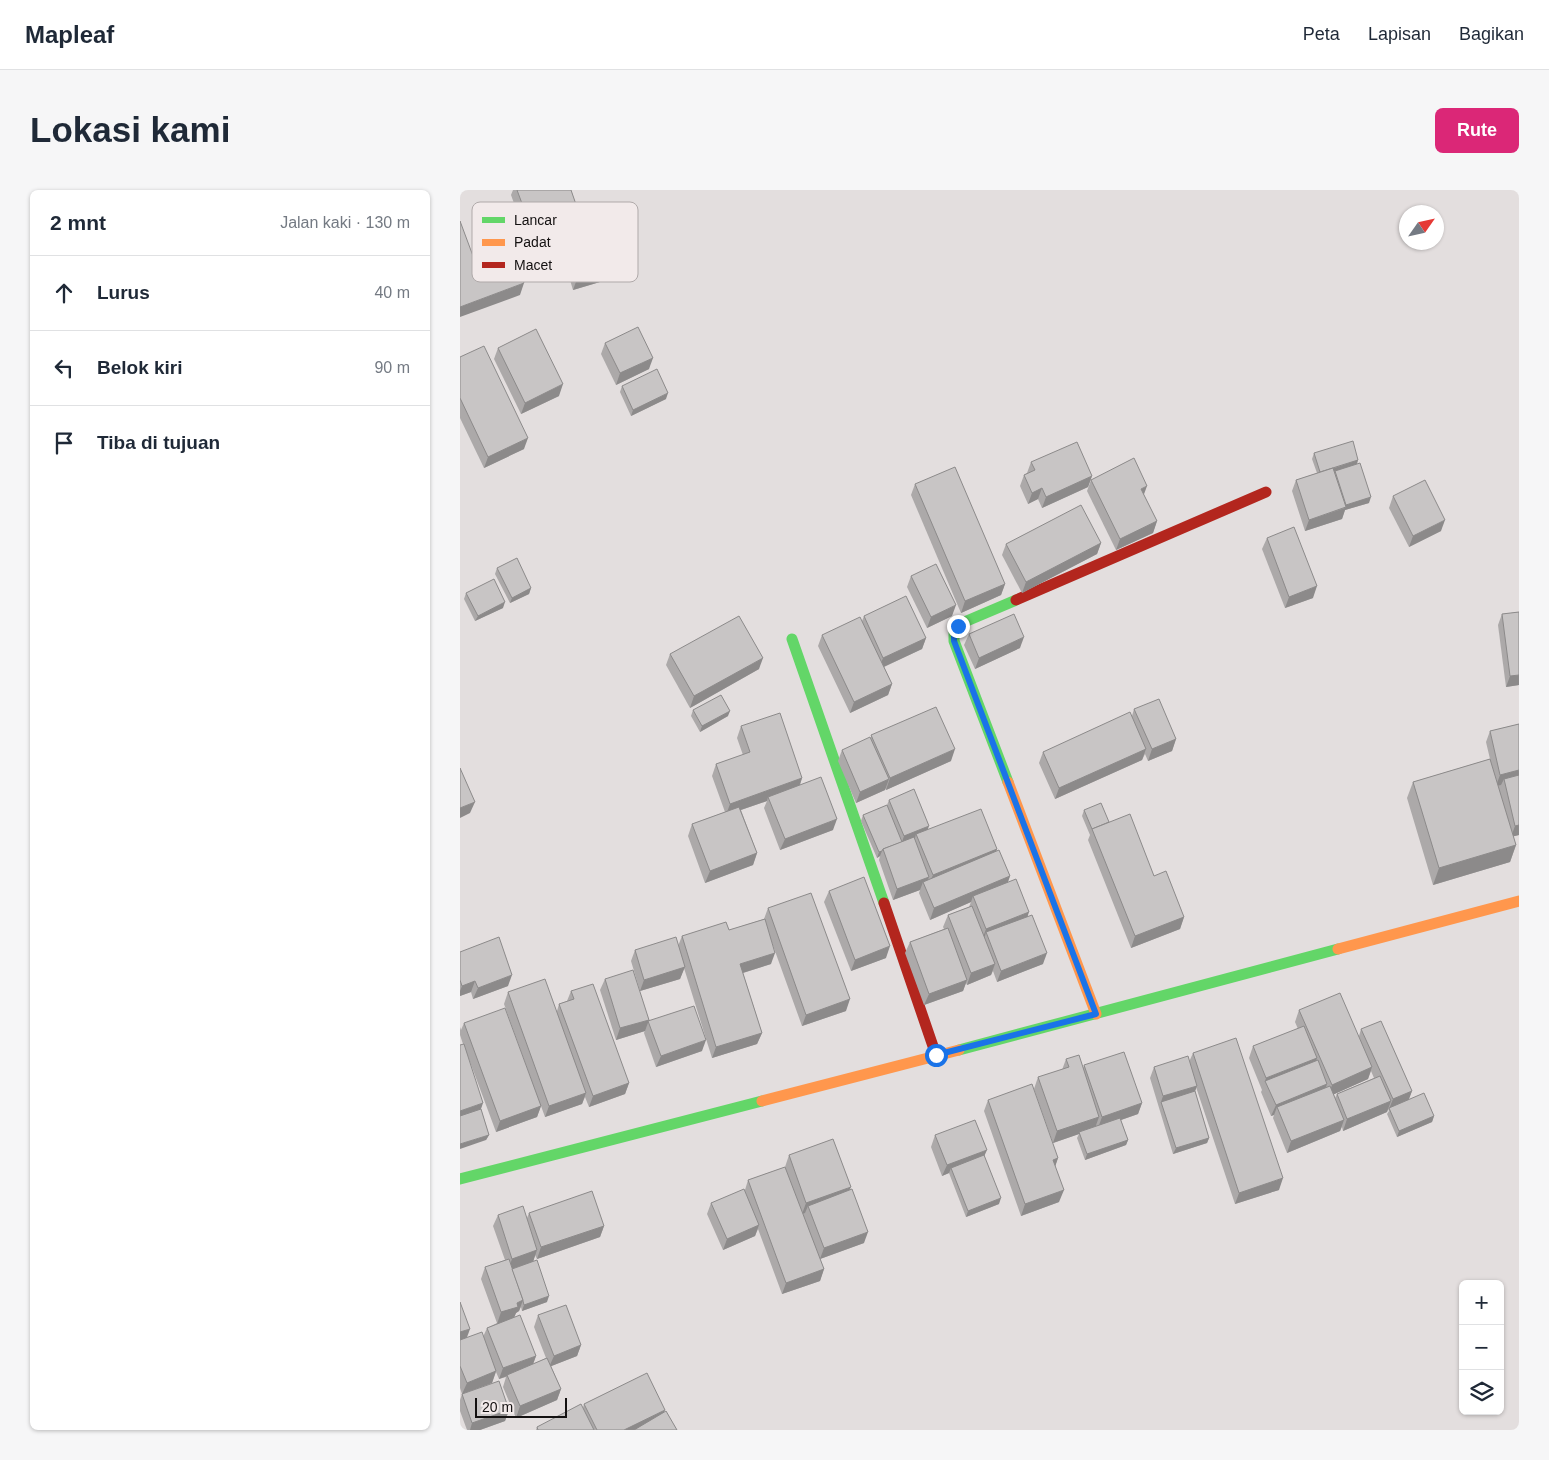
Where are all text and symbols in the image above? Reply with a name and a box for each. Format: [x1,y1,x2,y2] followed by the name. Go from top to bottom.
[25,21,114,48] text: Mapleaf
[1303,24,1340,44] text: Peta
[1368,24,1431,44] text: Lapisan
[1459,24,1524,44] text: Bagikan
[1435,108,1519,153] button: Rute
[30,110,230,149] text: Lokasi kami
[472,202,638,282] legend
[1399,205,1444,250] north arrow
[50,211,106,234] text: 2 mnt
[514,212,557,228] text: Lancar
[280,214,410,231] text: Jalan kaki · 130 m
[514,234,551,250] text: Padat
[514,257,552,273] text: Macet
[50,279,78,307] icon: ahead
[97,282,150,303] text: Lurus
[374,284,410,301] text: 40 m
[50,354,78,382] icon: left
[97,357,183,378] text: Belok kiri
[374,359,410,376] text: 90 m
[50,429,78,457] icon: arrive
[97,432,220,453] text: Tiba di tujuan
[947,615,970,638] route end
[925,1044,948,1067] route start
[1459,1280,1504,1415] map controls
[1459,1280,1504,1325] button: +
[1459,1325,1504,1370] button: −
[1459,1370,1504,1415] button: layers
[475,1395,568,1418] scale bar
[482,1399,513,1415] text: 20 m

